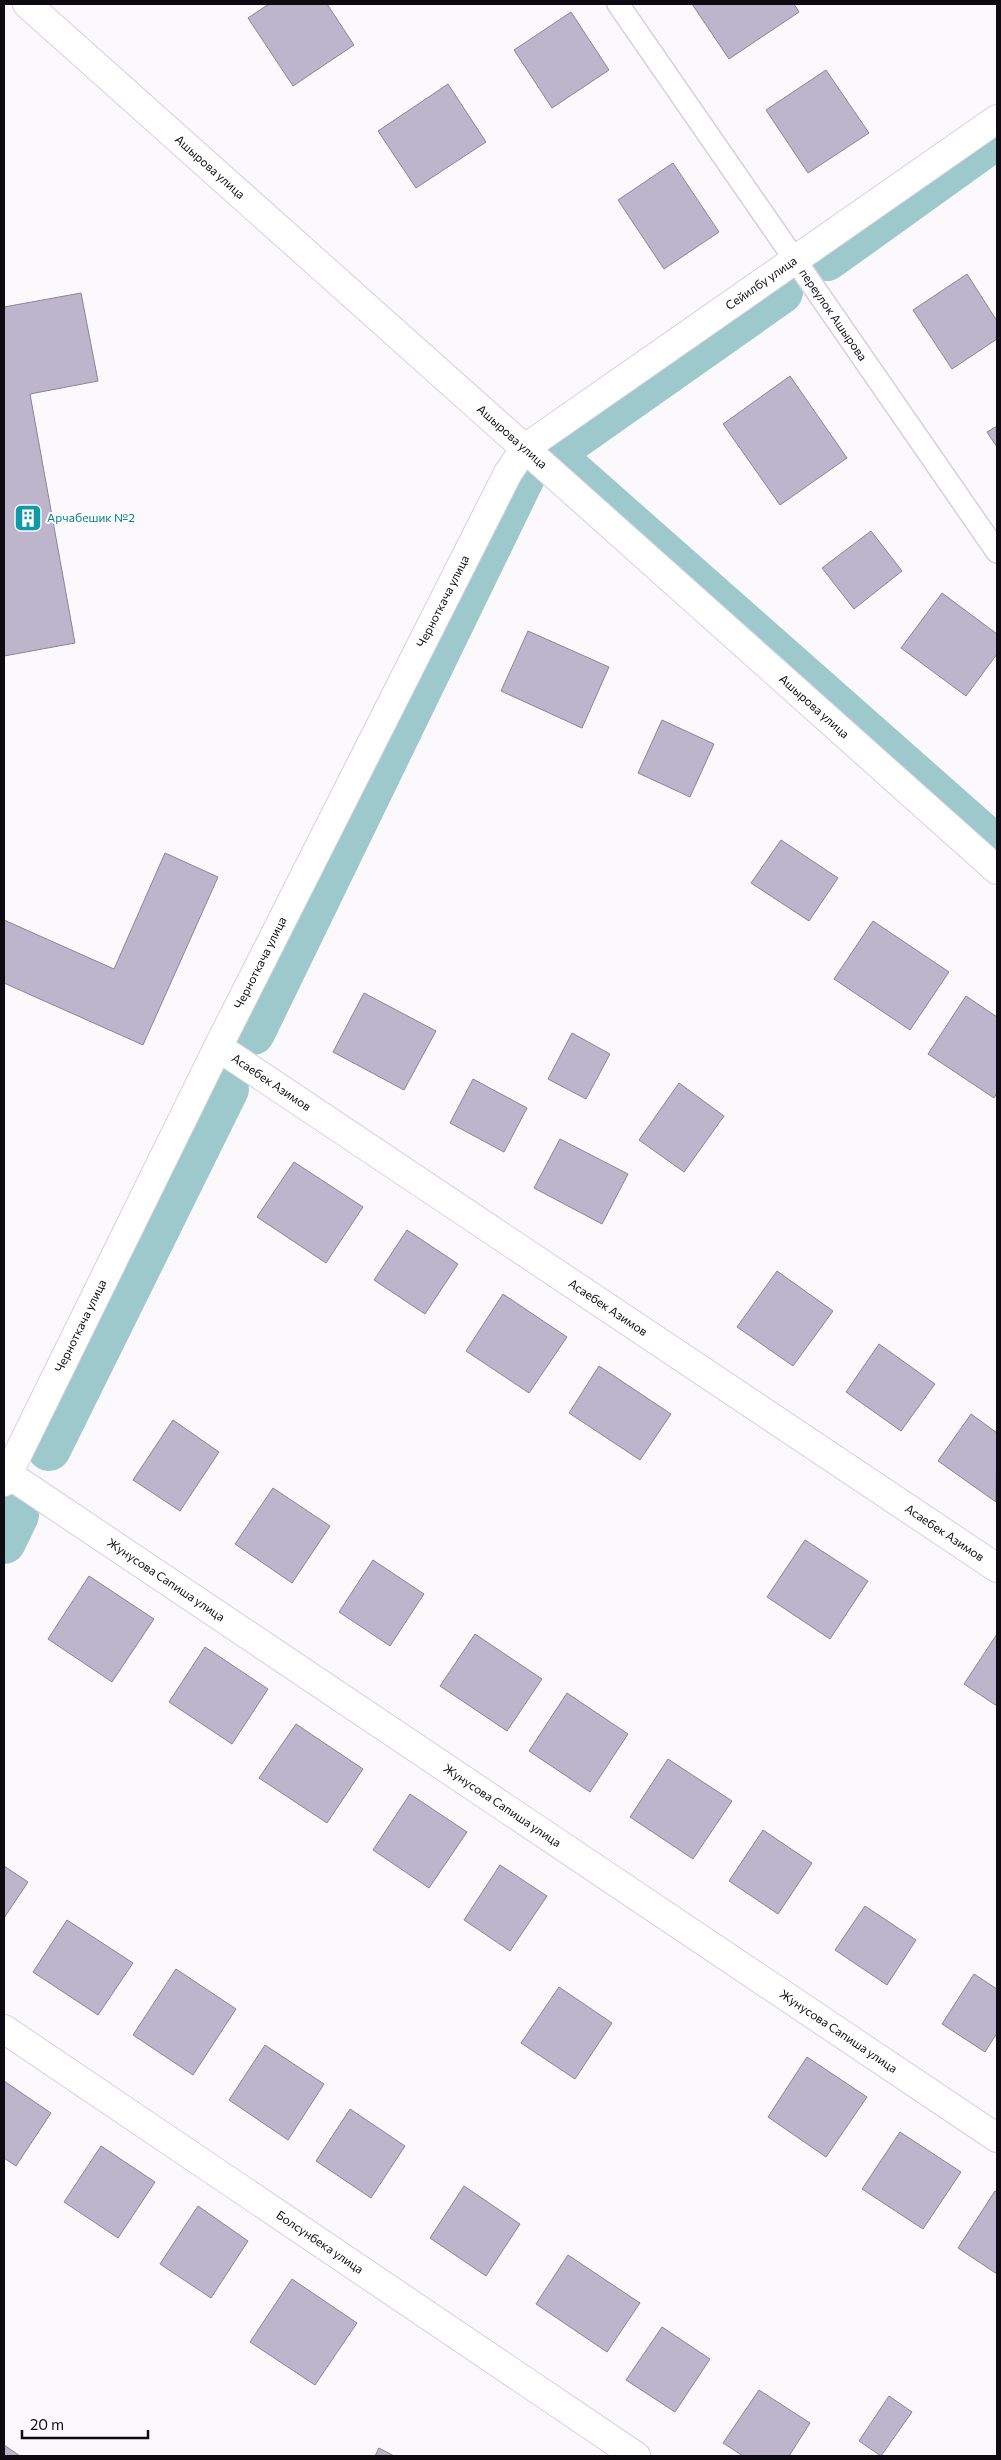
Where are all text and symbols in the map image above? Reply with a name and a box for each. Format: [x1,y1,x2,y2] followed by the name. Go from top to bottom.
[173,132,248,201] street label: Ашырова улица
[722,253,799,312] street label: Сейилбу улица
[797,266,871,363] street label: переулок Ашырова
[475,401,550,471] street label: Ашырова улица
[13,503,43,533] building icon: Арчабешик №2
[47,510,135,524] place label: Арчабешик №2
[413,553,471,649] street label: Черноткача улица
[777,671,852,741] street label: Ашырова улица
[230,914,289,1011] street label: Черноткача улица
[230,1050,314,1113] street label: Асаебек Азимов
[566,1276,651,1338] street label: Асаебек Азимов
[51,1277,109,1374] street label: Черноткача улица
[903,1501,987,1563] street label: Асаебек Азимов
[105,1535,228,1624] street label: Жунусова Сапиша улица
[441,1760,564,1849] street label: Жунусова Сапиша улица
[777,1986,900,2075] street label: Жунусова Сапиша улица
[274,2207,366,2276] street label: Болсунбека улица
[22,2408,149,2440] scale bar
[30,2415,64,2433] text: 20 m

